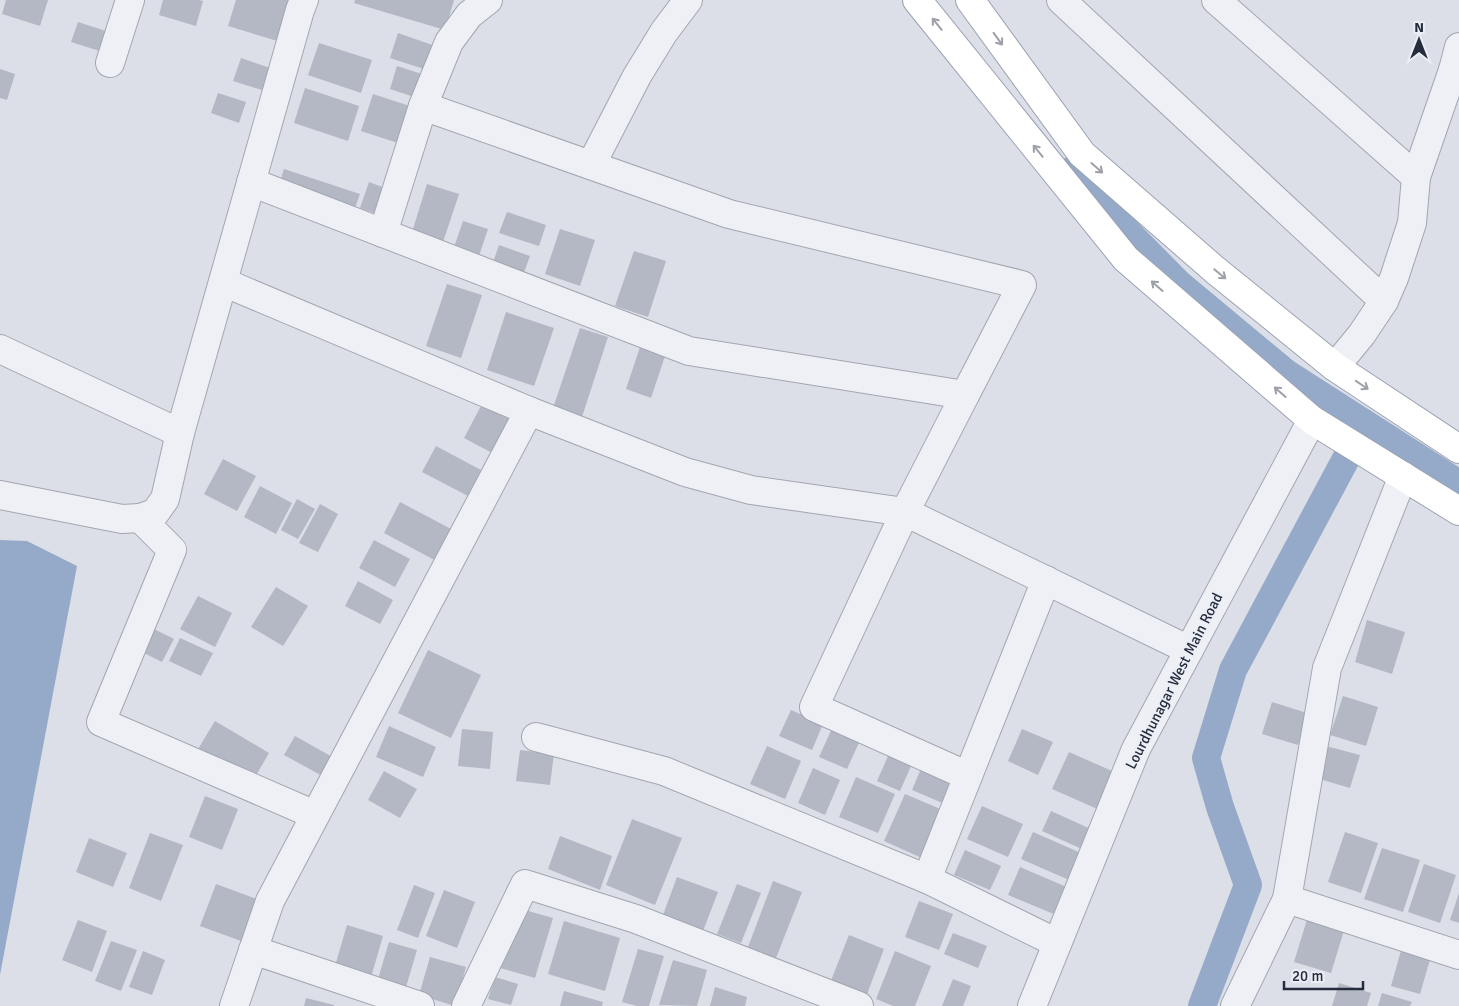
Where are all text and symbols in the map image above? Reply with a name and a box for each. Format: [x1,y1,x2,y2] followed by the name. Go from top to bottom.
[1394,15,1444,65] north arrow
[931,18,942,31] one-way arrow
[1414,19,1424,36] text: N
[993,32,1004,46] one-way arrow
[1033,144,1044,157] one-way arrow
[1091,162,1104,173] one-way arrow
[1213,269,1226,280] one-way arrow
[1150,280,1163,291] one-way arrow
[1355,380,1369,390] one-way arrow
[1273,386,1286,398] one-way arrow
[1122,590,1226,772] street label: Lourdhunagar West Main Road
[1284,958,1363,990] scale bar
[1292,967,1323,985] text: 20 m

